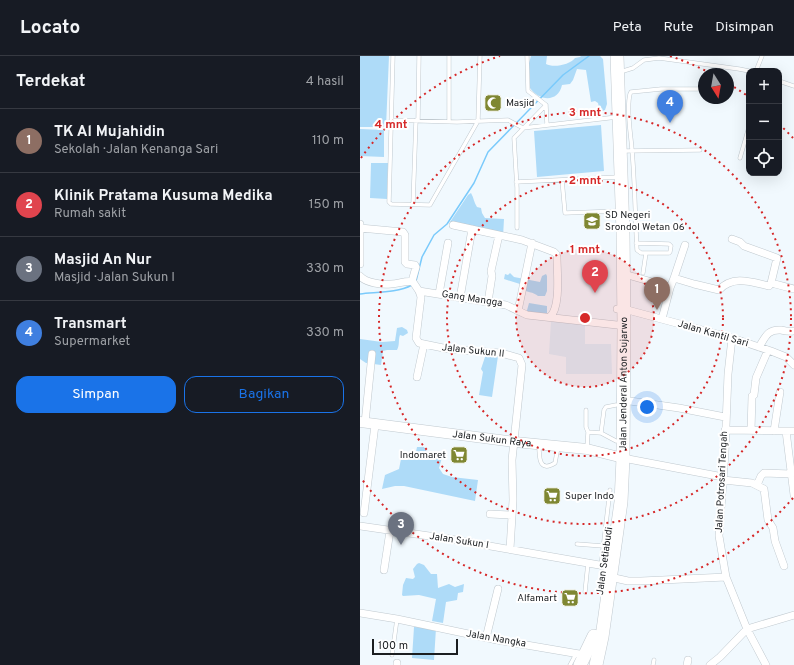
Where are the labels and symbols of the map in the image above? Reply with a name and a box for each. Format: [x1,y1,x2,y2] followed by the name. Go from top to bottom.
[698,68,734,104] north arrow
[657,90,683,123] pin: 4
[483,93,503,113] mosque icon: Masjid
[506,97,534,110] place label: Masjid
[569,105,601,121] text: 3 mnt
[375,117,408,133] text: 4 mnt
[569,173,602,189] text: 2 mnt
[605,209,685,234] place label: SD Negeri Srondol Wetan 06
[582,211,602,231] school or university icon: SD Negeri Srondol Wetan 06
[570,242,600,258] text: 1 mnt
[582,260,608,293] pin: 2
[644,277,670,310] pin: 1
[441,288,503,310] street label: Gang Mangga
[578,311,592,325] centre of rings
[617,316,631,451] street label: Jalan Jenderal Anton Sujarwo
[676,318,750,350] street label: Jalan Kantil Sari
[441,341,505,361] street label: Jalan Sukun II
[637,397,657,417] your location
[452,427,532,450] street label: Jalan Sukun Raya
[713,431,731,533] street label: Jalan Potrosari Tengah
[449,445,469,465] supermarket icon: Indomaret
[400,449,446,462] place label: Indomaret
[542,486,562,506] supermarket icon: Super Indo
[565,490,614,503] place label: Super Indo
[388,512,414,545] pin: 3
[594,526,616,596] street label: Jalan Setiabudi
[428,530,490,552] street label: Jalan Sukun I
[560,588,580,608] supermarket icon: Alfamart
[517,592,557,605] place label: Alfamart
[465,627,527,651] street label: Jalan Nangka
[372,637,458,656] scale bar

